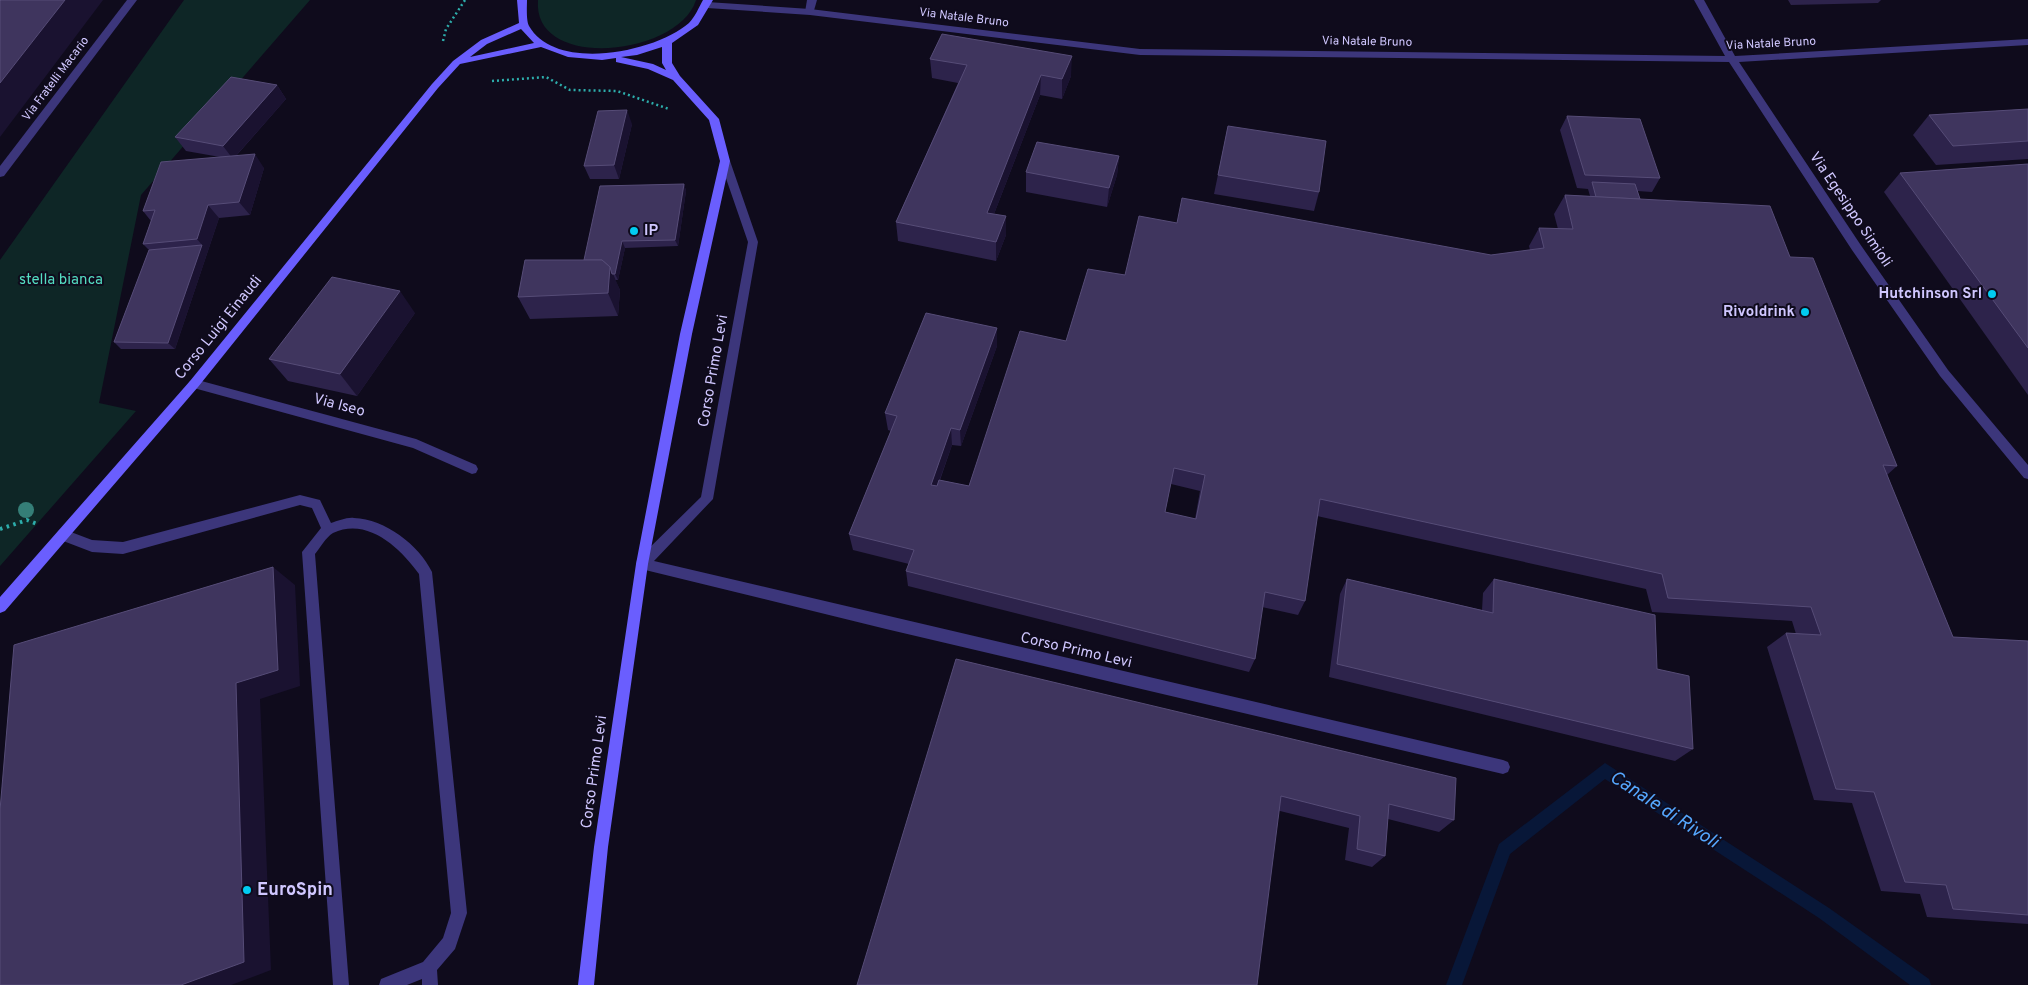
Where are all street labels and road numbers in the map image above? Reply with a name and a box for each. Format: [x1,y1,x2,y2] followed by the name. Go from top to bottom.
[918,5,1010,31] street label: Via Natale Bruno
[19,33,93,125] street label: Via Fratelli Macario
[1322,33,1413,51] street label: Via Natale Bruno
[1725,34,1817,54] street label: Via Natale Bruno
[1804,149,1896,271] street label: Via Egesippo Simioli
[171,272,267,384] street label: Corso Luigi Einaudi
[695,313,733,429] street label: Corso Primo Levi
[311,390,367,422] street label: Via Iseo
[1018,629,1134,673] street label: Corso Primo Levi
[578,714,612,830] street label: Corso Primo Levi

